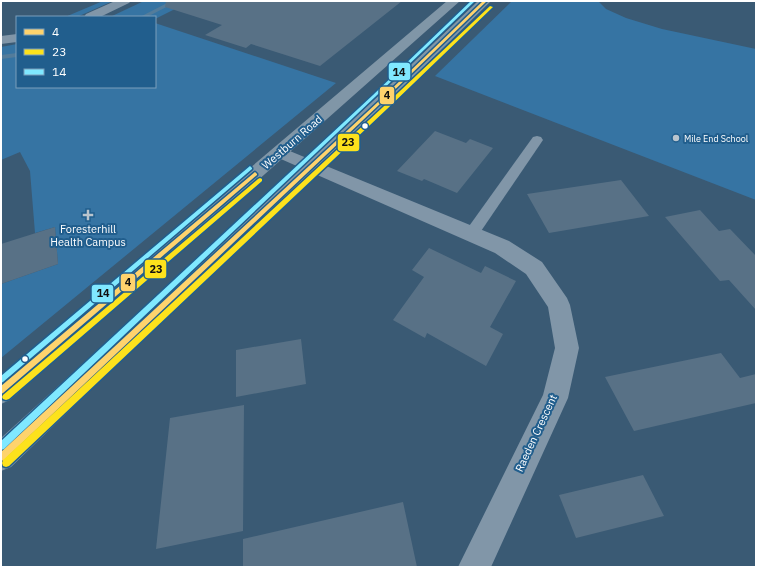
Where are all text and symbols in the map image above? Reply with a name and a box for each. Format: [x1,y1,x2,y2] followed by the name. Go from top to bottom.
[16,16,156,88] legend
[52,24,59,39] text: 4
[52,44,66,59] text: 23
[388,62,411,81] line badge: 14
[52,64,66,79] text: 14
[392,65,406,79] text: 14
[379,86,395,105] line badge: 4
[384,88,391,102] text: 4
[259,112,325,172] street label: Westburn Road
[360,121,370,131] unlabelled marker
[337,133,360,152] line badge: 23
[671,133,681,143] marker: Mile End School
[684,133,749,144] place label: Mile End School
[341,135,355,149] text: 23
[82,209,94,221] marker: Foresterhill Health Campus
[50,222,126,249] place label: Foresterhill Health Campus
[144,259,167,279] line badge: 23
[149,262,163,276] text: 23
[120,273,136,292] line badge: 4
[125,275,132,289] text: 4
[91,284,114,303] line badge: 14
[96,286,110,300] text: 14
[20,354,30,364] unlabelled marker
[512,392,560,474] street label: Raeden Crescent

